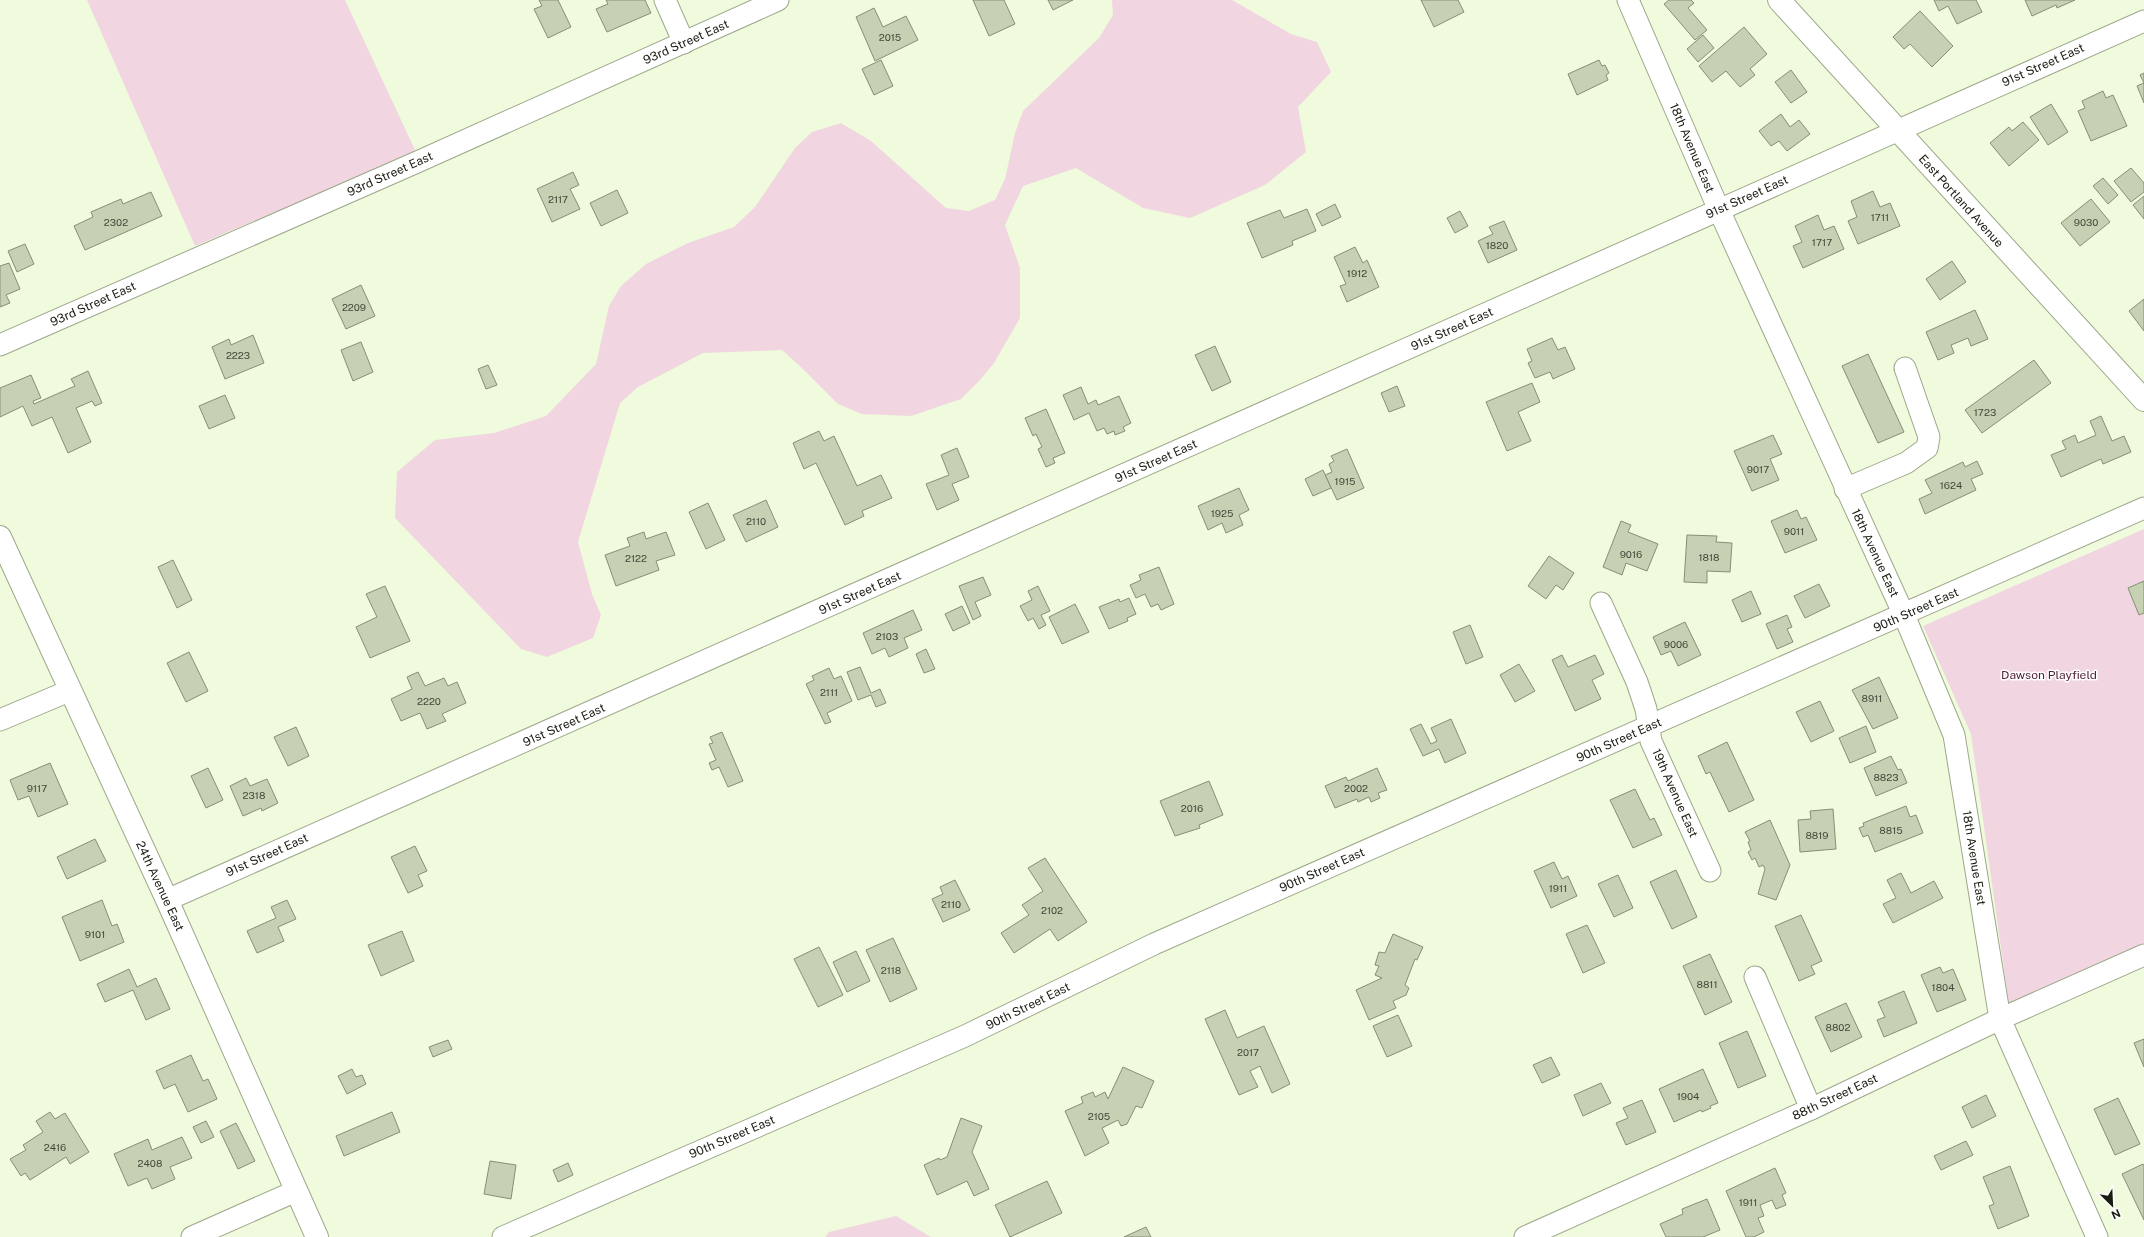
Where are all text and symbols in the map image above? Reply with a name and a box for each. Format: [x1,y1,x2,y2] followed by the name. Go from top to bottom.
[641,17,731,67] street label: 93rd Street East
[879,31,901,43] house number: 2015
[2000,40,2087,89] street label: 91st Street East
[1667,101,1717,195] street label: 18th Avenue East
[345,149,435,199] street label: 93rd Street East
[1916,152,2006,250] street label: East Portland Avenue
[1704,172,1791,221] street label: 91st Street East
[548,193,568,205] house number: 2117
[1871,211,1889,223] house number: 1711
[104,216,128,228] house number: 2302
[2074,216,2098,228] house number: 9030
[1812,236,1832,248] house number: 1717
[1486,239,1508,251] house number: 1820
[1347,267,1367,279] house number: 1912
[48,279,138,329] street label: 93rd Street East
[342,301,366,313] house number: 2209
[1409,304,1496,353] street label: 91st Street East
[226,349,250,361] house number: 2223
[1974,406,1996,418] house number: 1723
[1113,436,1200,485] street label: 91st Street East
[1747,463,1769,475] house number: 9017
[1335,475,1355,487] house number: 1915
[1940,479,1962,491] house number: 1624
[1211,507,1233,519] house number: 1925
[1848,507,1902,600] street label: 18th Avenue East
[746,515,766,527] house number: 2110
[1784,525,1804,537] house number: 9011
[1620,548,1642,560] house number: 9016
[1698,551,1720,563] house number: 1818
[625,552,647,564] house number: 2122
[817,568,904,617] street label: 91st Street East
[1871,585,1961,635] street label: 90th Street East
[876,630,898,642] house number: 2103
[1664,638,1688,650] house number: 9006
[2001,668,2097,682] park label: Dawson Playfield
[820,686,838,698] house number: 2111
[1862,692,1882,704] house number: 8911
[417,695,441,707] house number: 2220
[521,700,608,749] street label: 91st Street East
[1574,715,1664,765] street label: 90th Street East
[1649,747,1701,840] street label: 19th Avenue East
[1873,771,1899,783] house number: 8823
[27,782,47,794] house number: 9117
[1344,782,1368,794] house number: 2002
[243,789,265,801] house number: 2318
[1181,802,1203,814] house number: 2016
[1960,810,1988,907] street label: 18th Avenue East
[1879,824,1903,836] house number: 8815
[1805,829,1829,841] house number: 8819
[224,830,311,879] street label: 91st Street East
[133,839,187,934] street label: 24th Avenue East
[1277,845,1367,895] street label: 90th Street East
[1549,882,1567,894] house number: 1911
[941,898,961,910] house number: 2110
[1041,904,1063,916] house number: 2102
[85,928,105,940] house number: 9101
[881,964,901,976] house number: 2118
[1696,978,1718,990] house number: 8811
[984,979,1073,1032] street label: 90th Street East
[1932,981,1954,993] house number: 1804
[1826,1021,1850,1033] house number: 8802
[1237,1046,1259,1058] house number: 2017
[1790,1071,1880,1123] street label: 88th Street East
[1677,1090,1699,1102] house number: 1904
[1088,1110,1110,1122] house number: 2105
[687,1112,777,1161] street label: 90th Street East
[44,1141,66,1153] house number: 2416
[138,1157,162,1169] house number: 2408
[2092,1185,2132,1225] north arrow
[1739,1196,1757,1208] house number: 1911
[2110,1207,2122,1221] text: N

